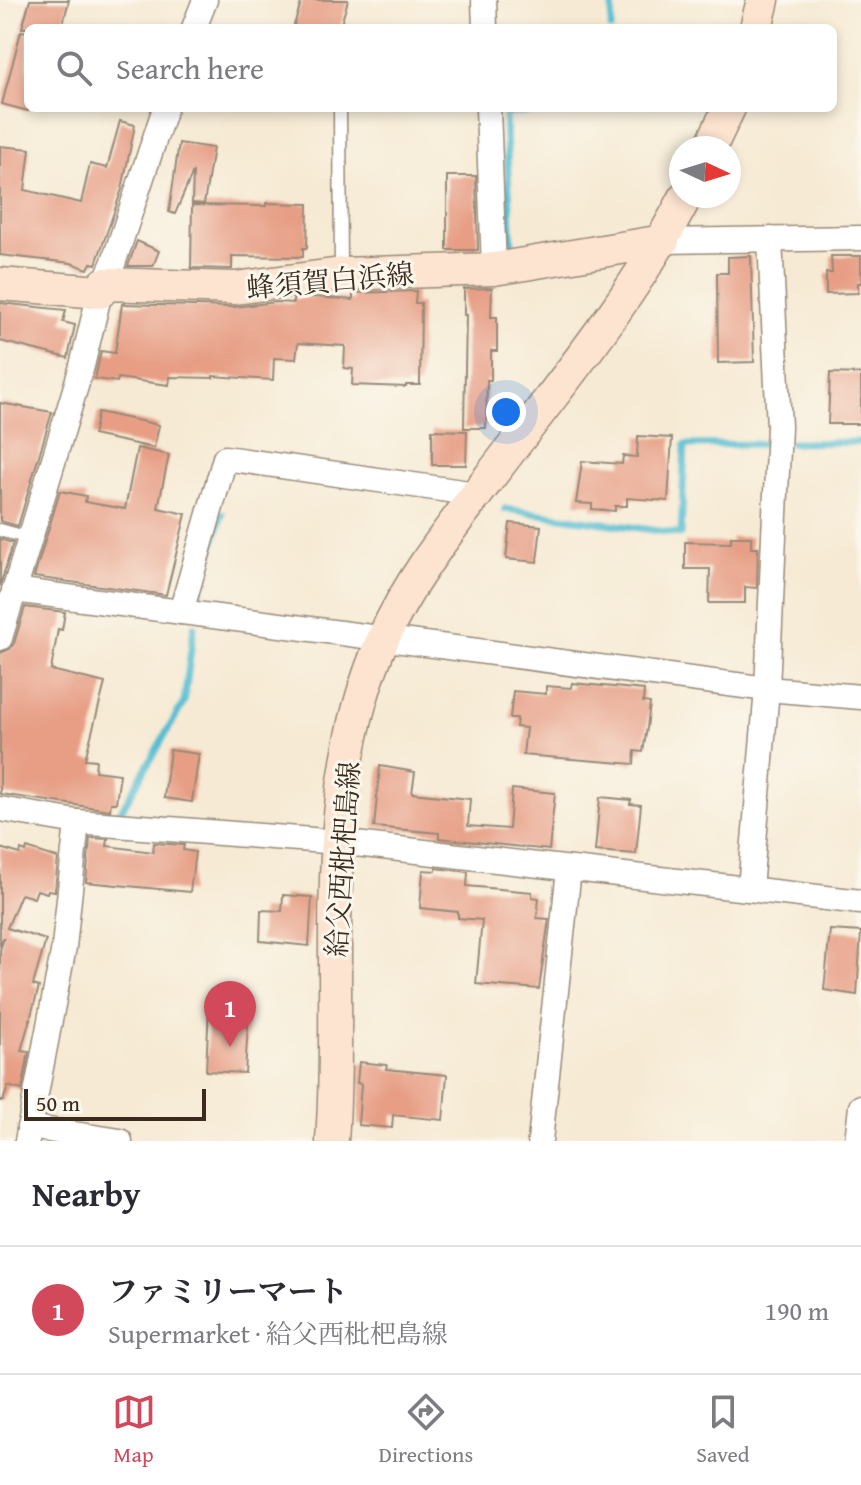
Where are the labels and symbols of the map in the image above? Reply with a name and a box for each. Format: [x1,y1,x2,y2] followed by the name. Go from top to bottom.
[669,136,741,208] north arrow
[245,252,415,308] street label: 蜂須賀白浜線
[486,392,526,432] your location
[315,760,369,958] street label: 給父西枇杷島線
[204,981,256,1047] pin: 1
[24,1085,206,1121] scale bar

